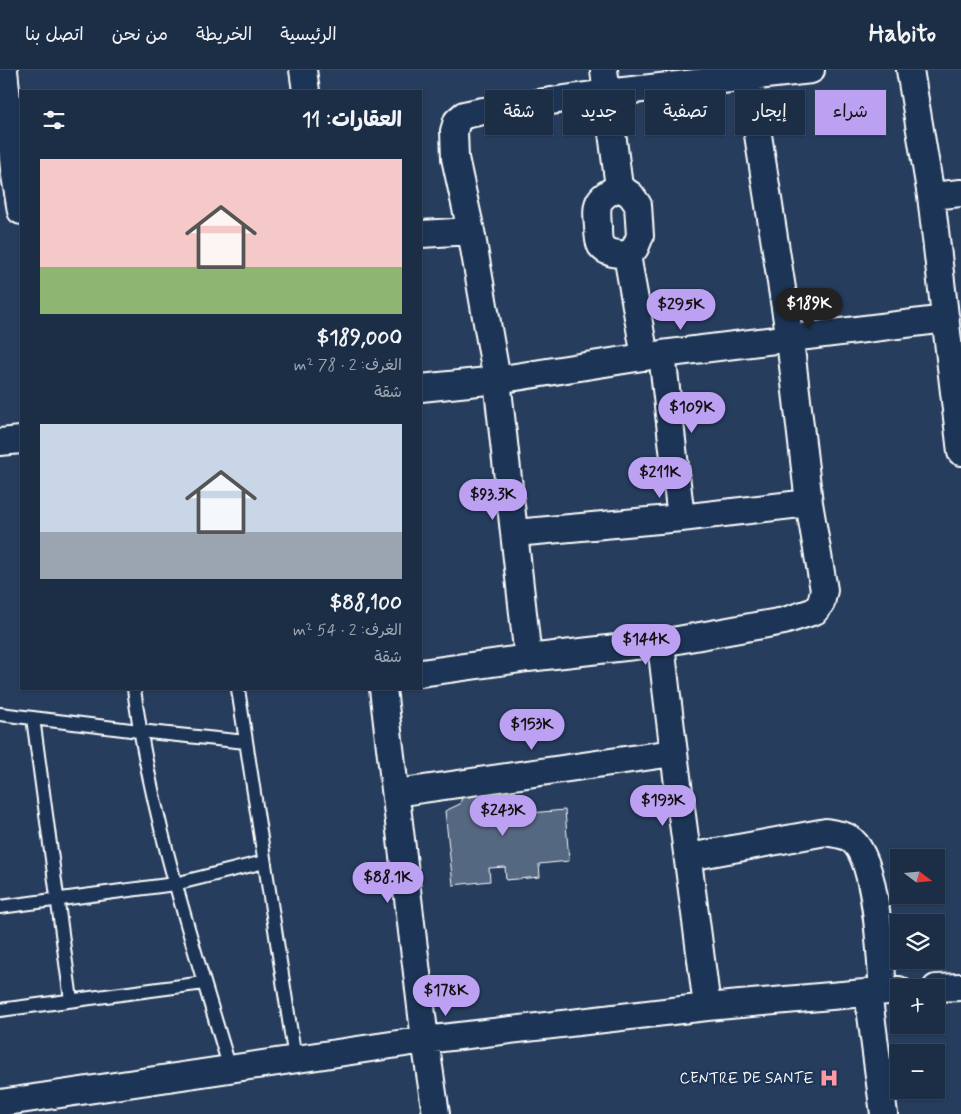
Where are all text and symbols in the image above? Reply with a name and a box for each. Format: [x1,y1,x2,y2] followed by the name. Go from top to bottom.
[869,19,936,50] text: Habito
[25,23,84,47] text: اتصل بنا
[112,23,168,47] text: من نحن
[196,23,252,47] text: الخريطة
[280,23,337,47] text: الرئيسية
[485,90,553,135] chip: شقة
[563,90,635,135] chip: جديد
[645,90,725,135] chip: تصفية
[735,90,805,135] chip: إيجار
[815,90,886,135] chip: شراء
[40,106,68,134] icon: filters
[302,106,402,134] text: العقارات: 11
[176,192,266,282] icon: home
[646,288,716,331] pin: $295K
[774,288,844,330] pin: $189K
[786,293,832,314] text: $189K
[658,294,704,315] text: $295K
[317,324,402,352] text: $189,000
[294,355,402,376] text: الغرف: 2 · 78 m²
[374,382,402,403] text: شقة
[657,392,727,434] pin: $109K
[669,397,715,418] text: $109K
[625,456,695,499] pin: $211K
[176,457,266,547] icon: home
[639,462,681,483] text: $211K
[452,478,534,521] pin: $93.3K
[470,484,516,505] text: $93.3K
[330,589,402,617] text: $88,100
[293,620,402,641] text: الغرف: 2 · 54 m²
[611,624,681,666] pin: $144K
[623,629,670,650] text: $144K
[374,647,402,668] text: شقة
[497,708,567,751] pin: $153K
[511,714,553,735] text: $153K
[628,784,698,827] pin: $193K
[641,790,685,811] text: $193K
[468,794,538,837] pin: $243K
[481,800,525,821] text: $243K
[890,849,945,904] north arrow
[890,849,945,1099] map controls
[347,862,429,904] pin: $88.1K
[364,867,412,888] text: $88.1K
[890,914,945,969] button: layers
[411,974,481,1017] pin: $178K
[890,979,945,1034] button: +
[424,980,468,1001] text: $178K
[890,1044,945,1099] button: −
[818,1067,840,1089] hospital icon: CENTRE DE SANTE
[679,1069,814,1089] place label: CENTRE DE SANTE

